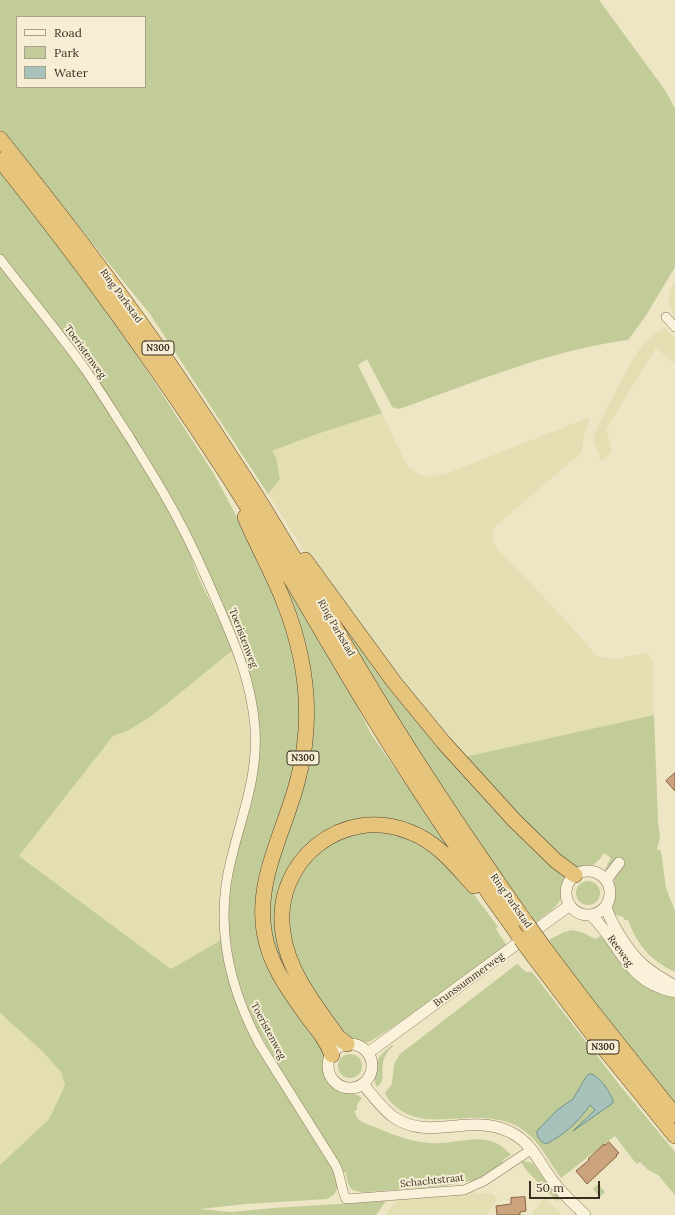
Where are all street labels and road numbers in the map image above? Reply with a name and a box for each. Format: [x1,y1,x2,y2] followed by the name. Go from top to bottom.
[97,267,145,325] street label: Ring Parkstad
[62,323,108,381] street label: Toeristenweg
[142,341,174,355] road number: N300
[315,597,357,659] street label: Ring Parkstad
[226,606,260,670] street label: Toeristenweg
[287,751,319,765] road number: N300
[488,871,534,931] street label: Ring Parkstad
[605,933,635,969] street label: Reeweg
[431,950,507,1010] street label: Brunssummerweg
[248,1000,288,1062] street label: Toeristenweg
[587,1040,619,1054] road number: N300
[399,1172,465,1190] street label: Schachtstraat

